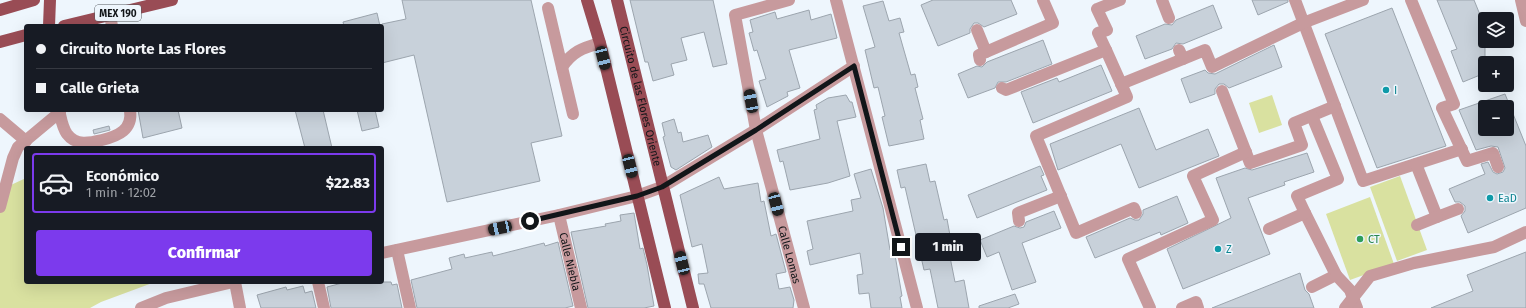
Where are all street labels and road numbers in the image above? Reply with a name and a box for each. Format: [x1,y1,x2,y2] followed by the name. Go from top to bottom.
[95,5,141,21] road number: MEX 190
[617,25,664,168] street label: Circuito de las Flores Oriente
[775,224,803,285] street label: Calle Lomas
[556,231,583,292] street label: Calle Niebla

